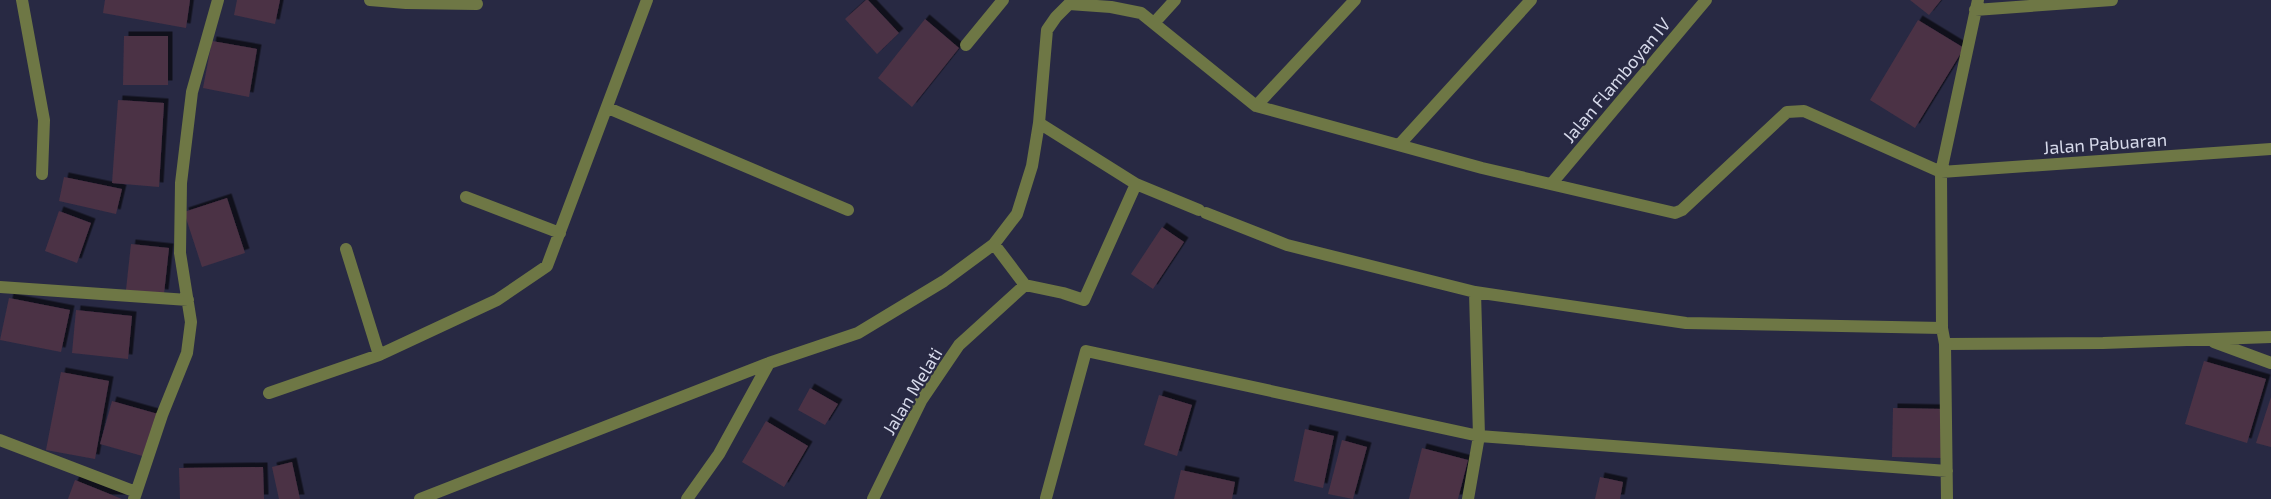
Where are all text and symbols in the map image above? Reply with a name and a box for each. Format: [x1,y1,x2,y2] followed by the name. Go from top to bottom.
[1557,13,1675,147] street label: Jalan Flamboyan IV
[2042,128,2168,158] street label: Jalan Pabuaran
[877,343,947,439] street label: Jalan Melati

